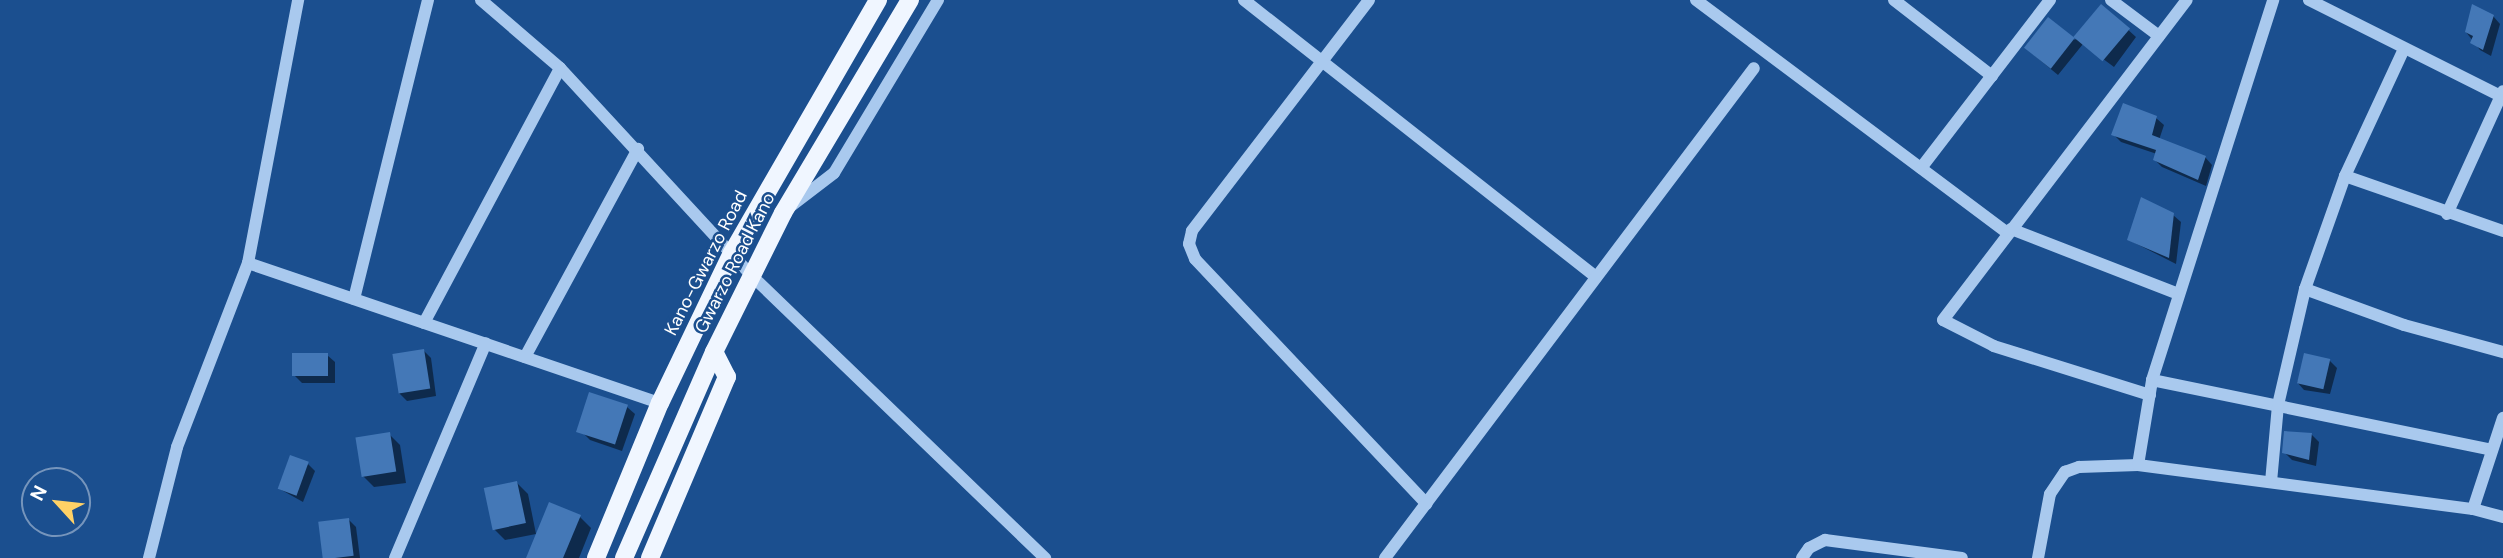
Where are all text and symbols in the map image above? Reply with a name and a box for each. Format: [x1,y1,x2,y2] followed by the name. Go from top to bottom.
[660,187,752,339] street label: Kano-Gwarzo Road
[690,189,780,337] street label: Gwarzo Road Kano
[21,467,91,537] north arrow
[24,481,53,505] text: N

